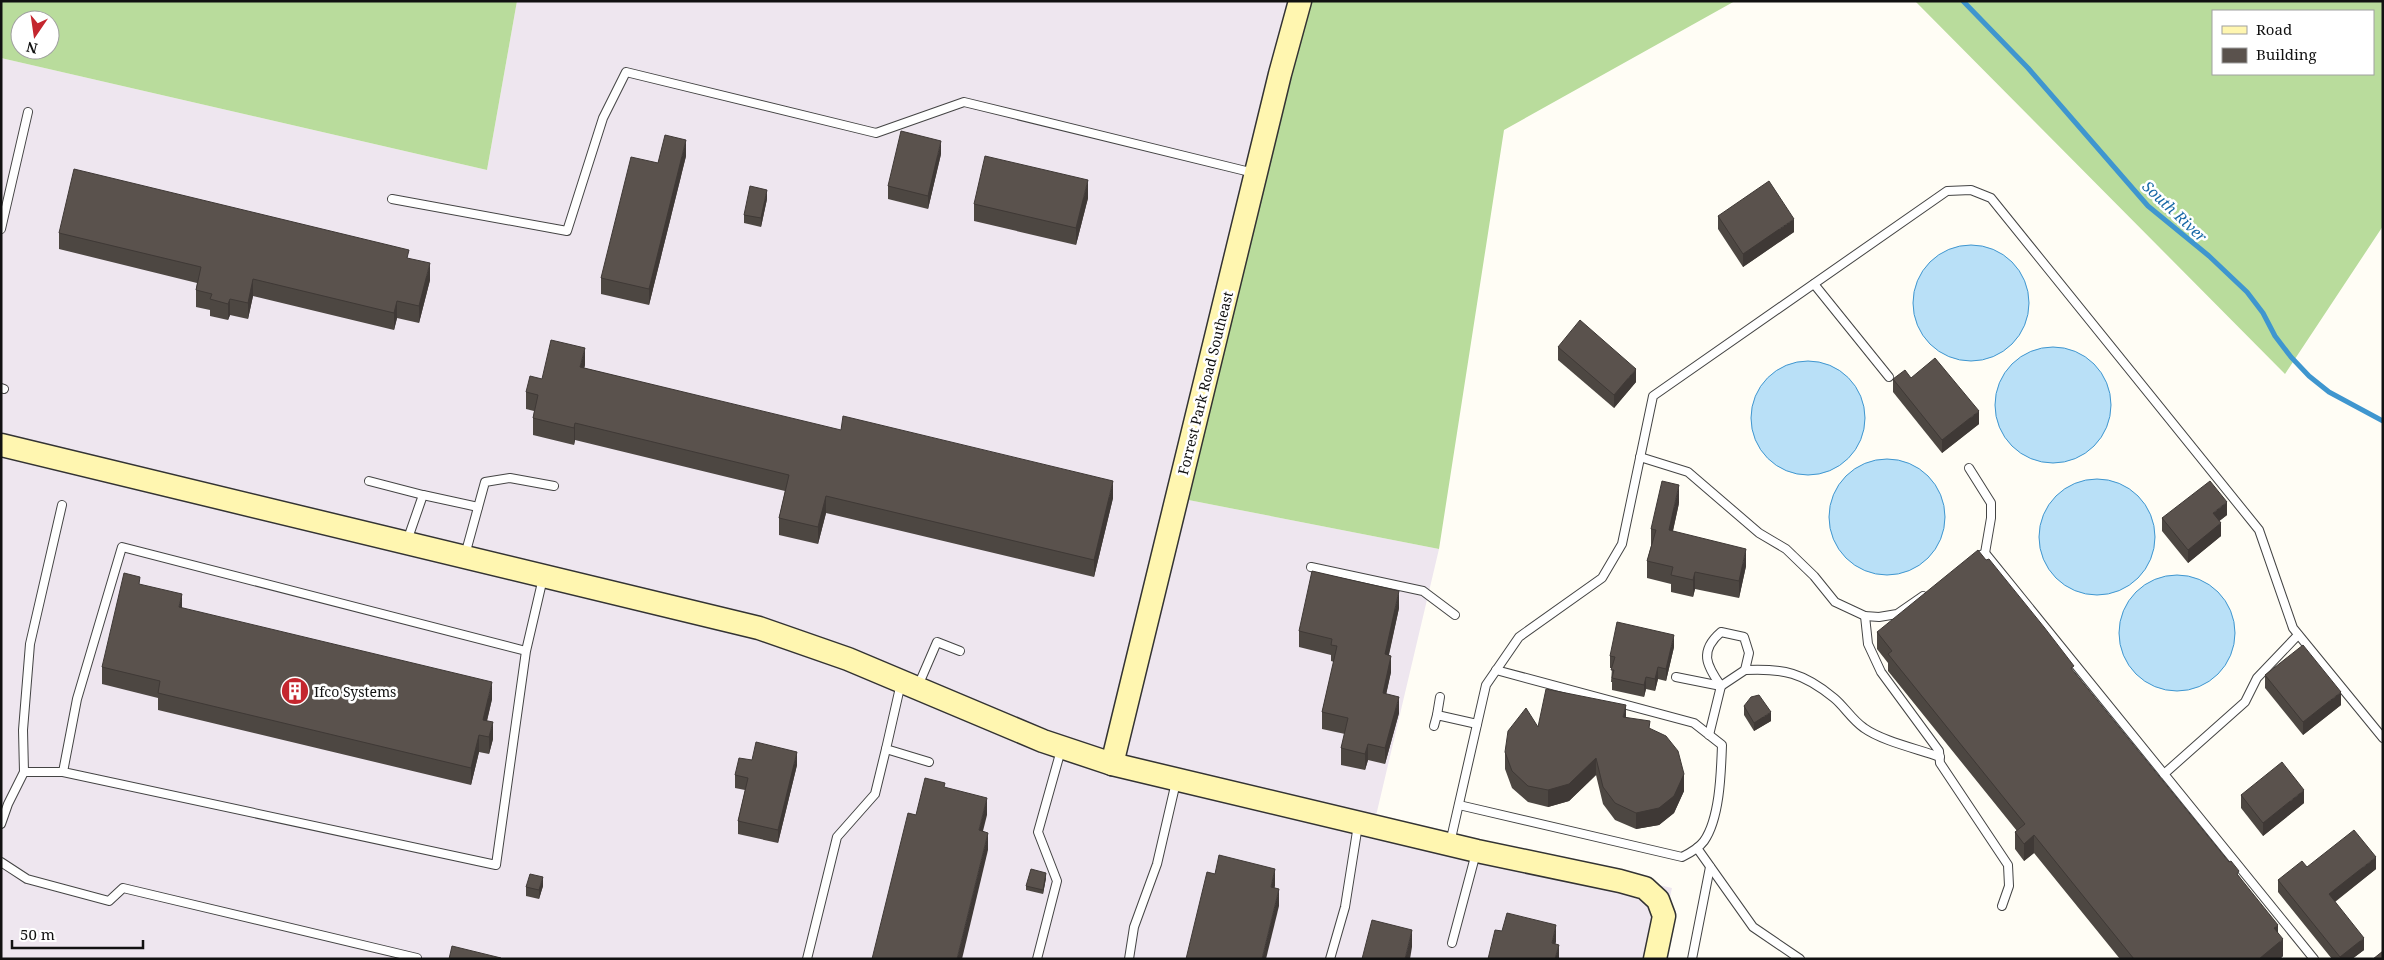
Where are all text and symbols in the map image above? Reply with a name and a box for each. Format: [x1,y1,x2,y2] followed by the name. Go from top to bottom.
[10,10,60,60] north arrow
[2212,10,2374,75] legend
[2256,19,2292,39] text: Road
[24,38,39,59] text: N
[2256,44,2317,64] text: Building
[2138,176,2212,247] water label: South River
[1173,289,1237,477] street label: Forrest Park Road Southeast
[280,676,310,706] building icon: Ifco Systems
[314,682,396,701] place label: Ifco Systems
[12,918,144,950] scale bar
[20,924,55,944] text: 50 m

